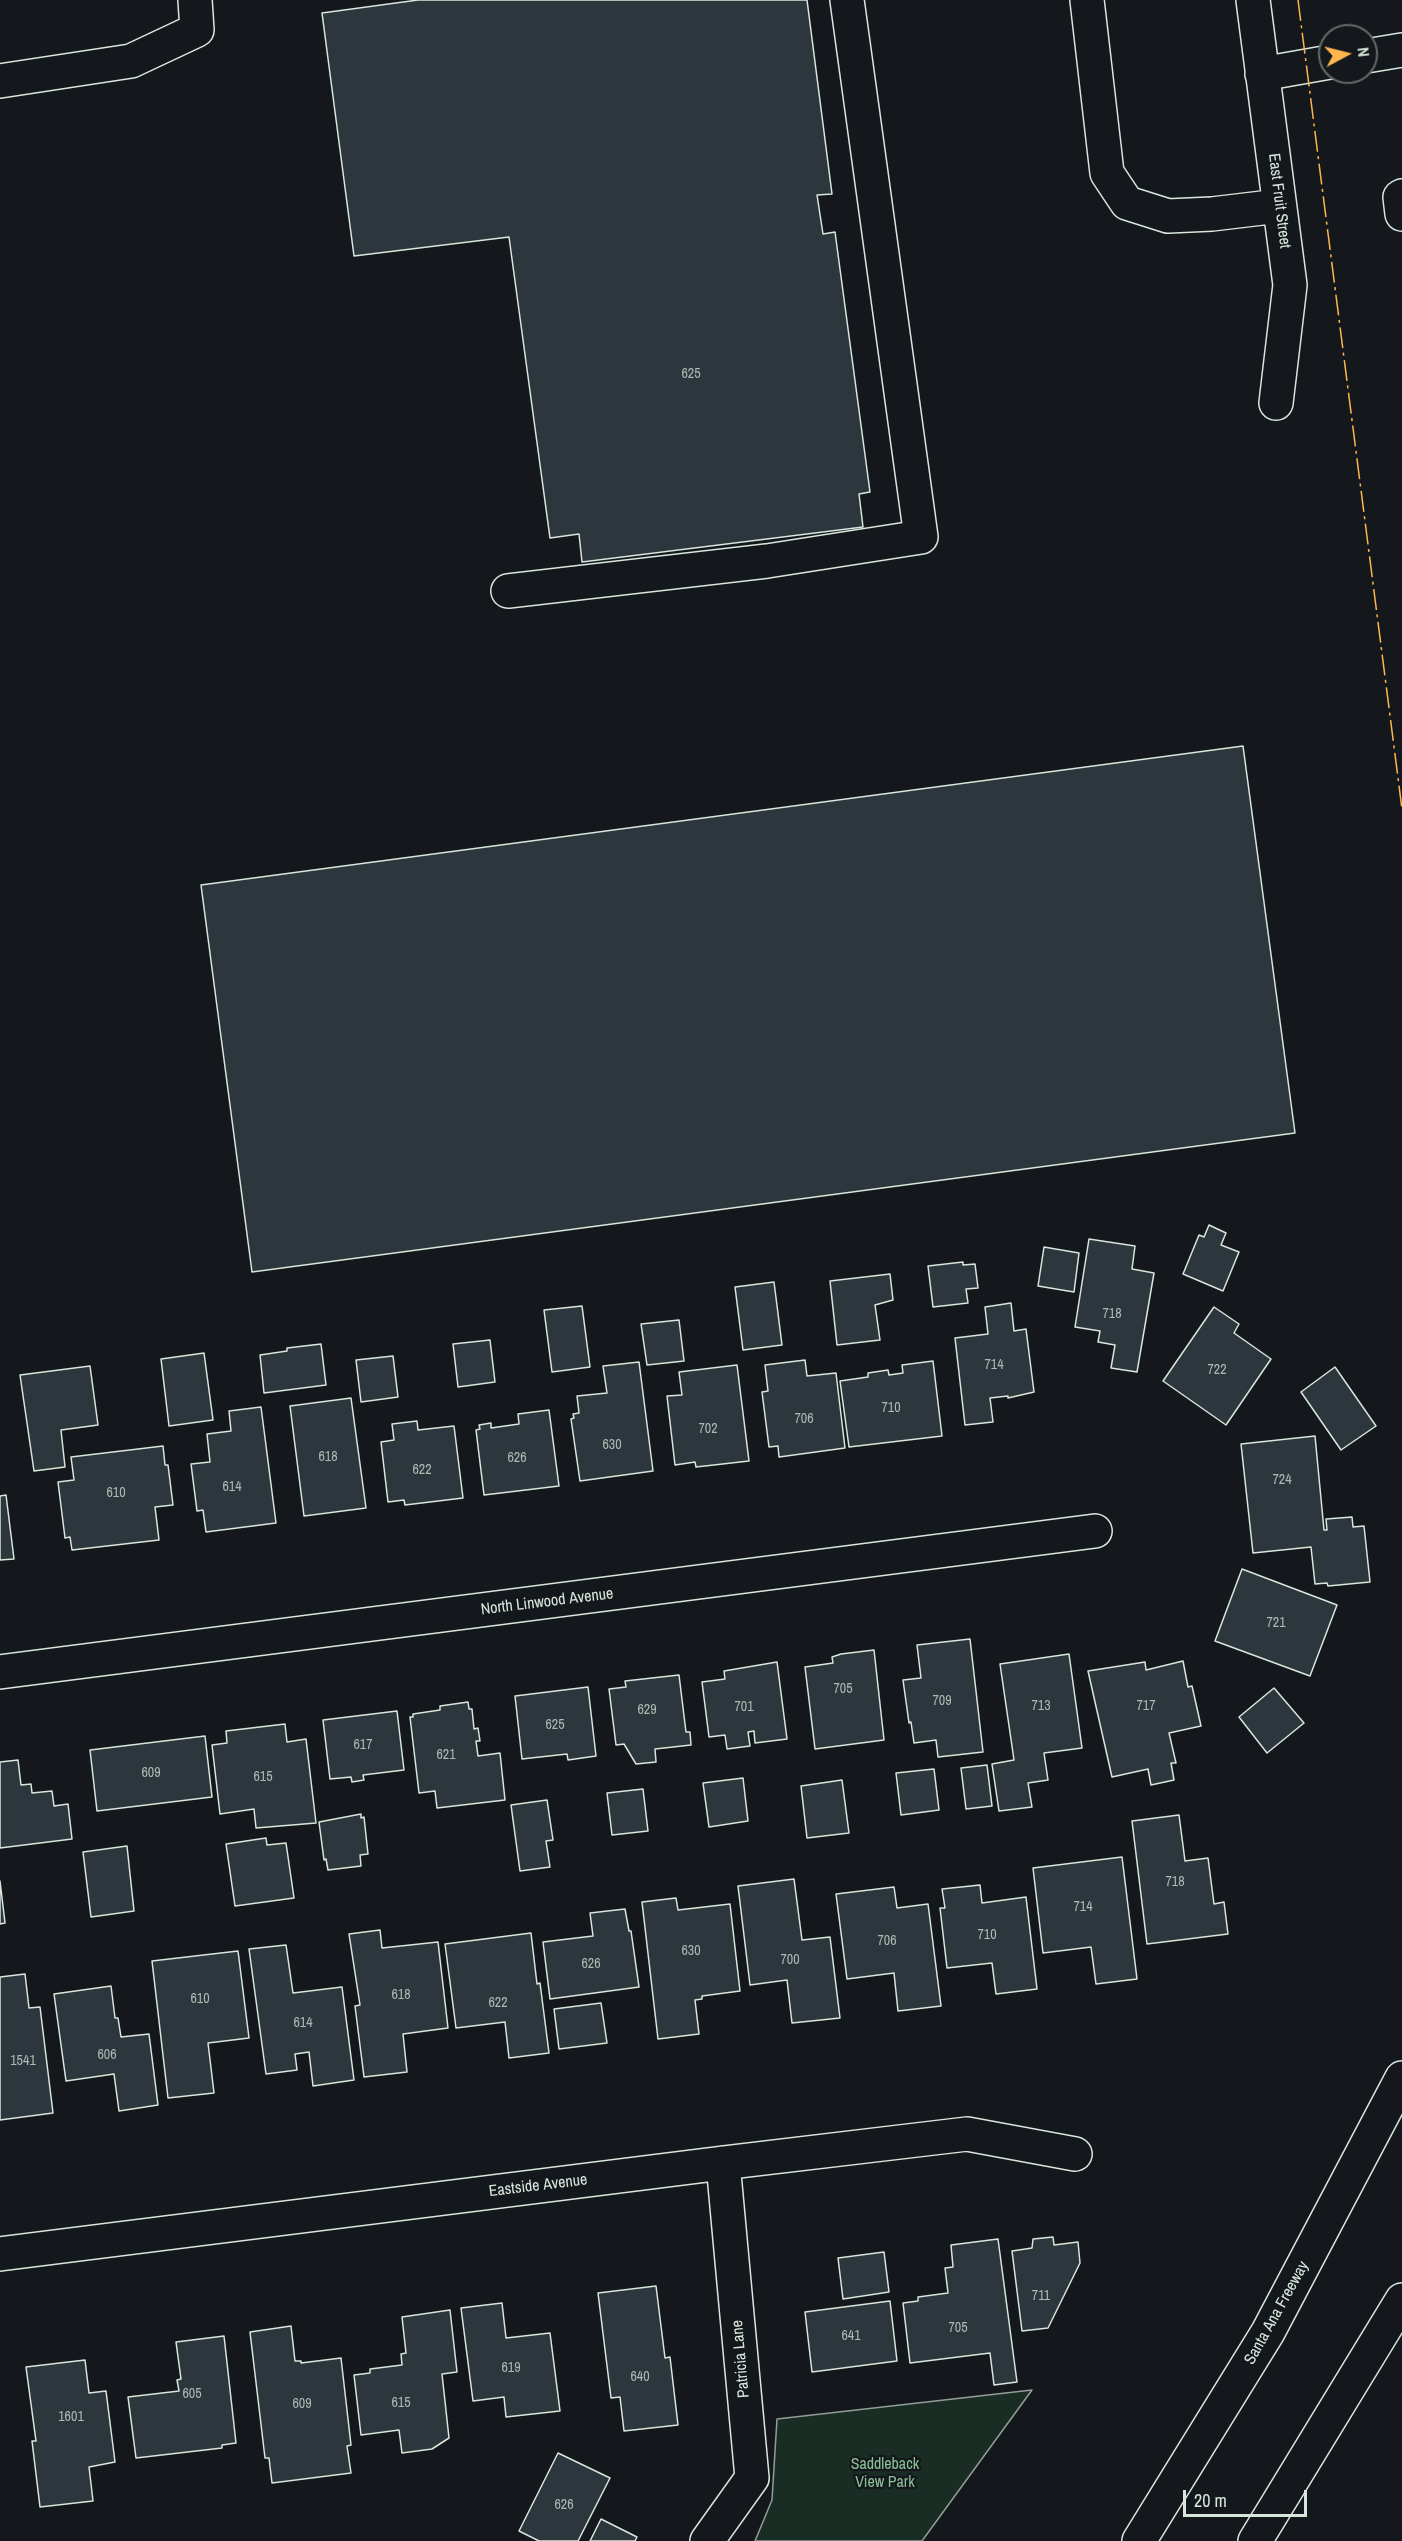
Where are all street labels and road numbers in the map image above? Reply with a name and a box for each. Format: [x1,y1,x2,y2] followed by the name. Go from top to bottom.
[1264,152,1294,250] street label: East Fruit Street
[480,1584,614,1620] street label: North Linwood Avenue
[488,2170,588,2202] street label: Eastside Avenue
[1241,2258,1313,2368] street label: Santa Ana Freeway
[728,2319,754,2399] street label: Patricia Lane

